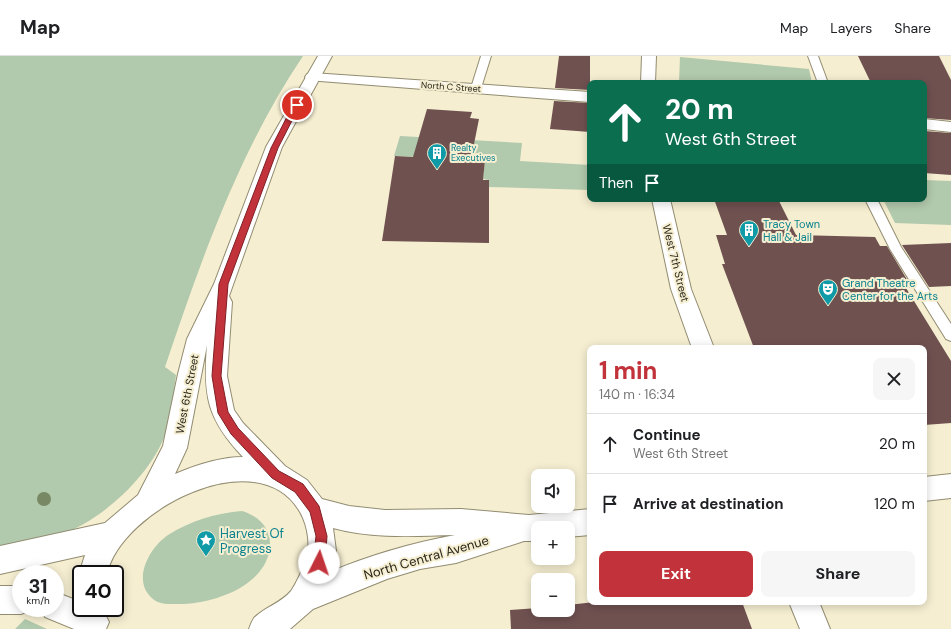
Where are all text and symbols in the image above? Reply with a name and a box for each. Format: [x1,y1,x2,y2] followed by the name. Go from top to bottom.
[20,15,60,40] text: Map
[780,19,808,37] text: Map
[830,19,872,37] text: Layers
[894,19,931,37] text: Share
[420,79,482,95] street label: North C Street
[280,88,314,122] pin
[665,91,734,128] text: 20 m
[286,94,308,116] icon: arrive
[599,96,651,148] icon: ahead
[665,127,797,151] text: West 6th Street
[426,142,448,170] building icon: Realty Executives
[451,142,496,164] place label: Realty Executives
[641,172,663,194] icon: arrive
[599,173,633,193] text: Then
[763,217,820,244] place label: Tracy Town Hall & Jail
[738,219,760,247] building icon: Tracy Town Hall & Jail
[660,223,692,303] street label: West 7th Street
[842,276,938,303] place label: Grand Theatre Center for the Arts
[817,278,839,306] theatre icon: Grand Theatre Center for the Arts
[172,353,202,435] street label: West 6th Street
[599,355,657,386] text: 1 min
[873,358,915,400] button: close
[599,386,675,403] text: 140 m · 16:34
[633,425,701,445] text: Continue
[599,433,621,455] icon: ahead
[879,434,915,454] text: 20 m
[633,445,728,462] text: West 6th Street
[531,469,575,617] map controls
[531,469,575,513] button: sound
[599,493,621,515] icon: arrive
[633,494,784,514] text: Arrive at destination
[874,494,915,514] text: 120 m
[531,521,575,565] button: +
[220,525,285,557] place label: Harvest Of Progress
[195,529,217,557] place icon: Harvest Of Progress
[362,532,491,583] street label: North Central Avenue
[298,542,340,584] position arrow
[599,551,753,597] button: Exit
[761,551,915,597] button: Share
[72,565,124,617] speed limit sign: 40
[28,573,48,599] text: 31
[531,573,575,617] button: −
[26,594,50,607] text: km/h

